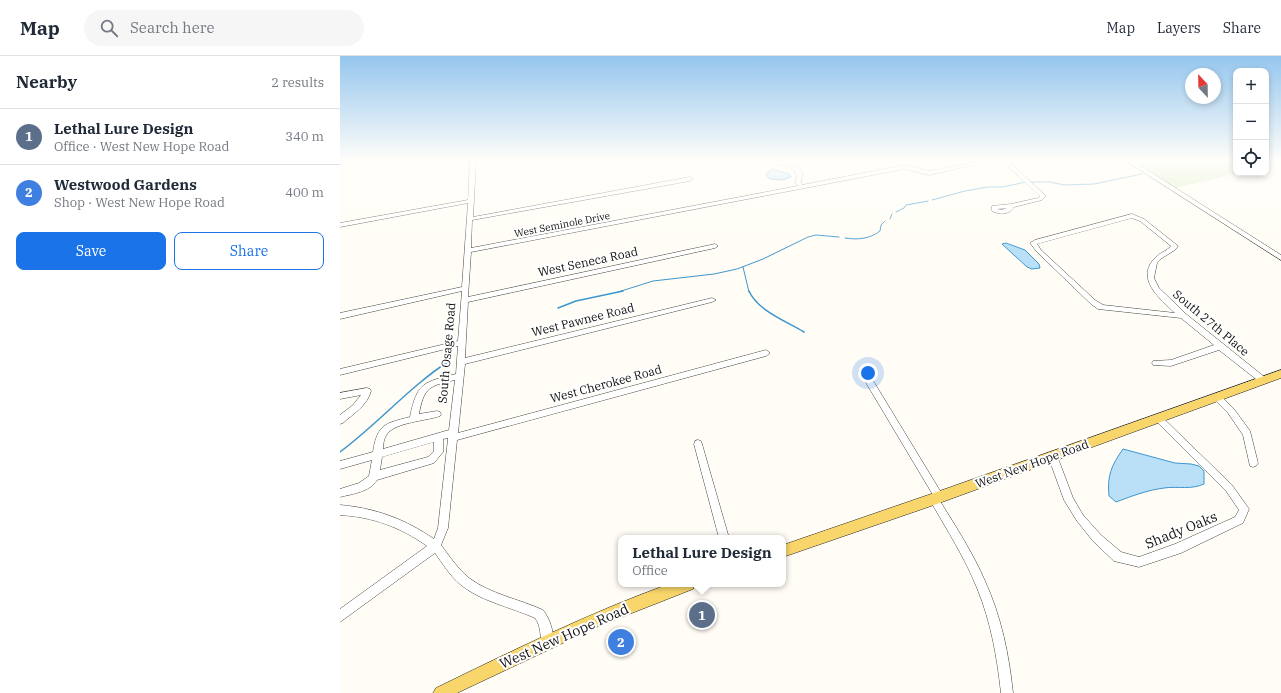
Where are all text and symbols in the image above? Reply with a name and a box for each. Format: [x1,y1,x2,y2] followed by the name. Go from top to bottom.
[84,10,364,46] search box
[20,16,60,40] text: Map
[98,17,120,39] icon: search
[130,18,214,37] text: Search here
[1107,19,1135,37] text: Map
[1157,19,1201,37] text: Layers
[1223,19,1261,37] text: Share
[1185,68,1221,104] north arrow
[1233,68,1269,176] map controls
[1233,68,1269,104] button: +
[16,71,77,93] text: Nearby
[271,74,324,91] text: 2 results
[1233,104,1269,140] button: −
[54,119,193,138] text: Lethal Lure Design
[25,128,33,145] text: 1
[285,128,324,145] text: 340 m
[54,138,229,155] text: Office · West New Hope Road
[1233,140,1269,176] button: locate
[54,175,197,194] text: Westwood Gardens
[25,184,33,201] text: 2
[285,184,324,201] text: 400 m
[54,194,225,211] text: Shop · West New Hope Road
[513,209,611,240] street label: West Seminole Drive
[16,232,166,270] button: Save
[174,232,324,270] button: Share
[536,244,639,279] street label: West Seneca Road
[1170,286,1252,359] street label: South 27th Place
[530,299,636,340] street label: West Pawnee Road
[435,302,458,404] street label: South Osage Road
[548,361,663,406] street label: West Cherokee Road
[858,363,878,383] your location
[973,436,1091,491] street label: West New Hope Road
[1142,507,1220,553] street label: Shady Oaks
[618,535,786,587] popup
[632,543,772,562] text: Lethal Lure Design
[632,562,668,579] text: Office
[497,599,632,673] street label: West New Hope Road
[689,600,715,630] pin: 1
[608,627,634,657] pin: 2

